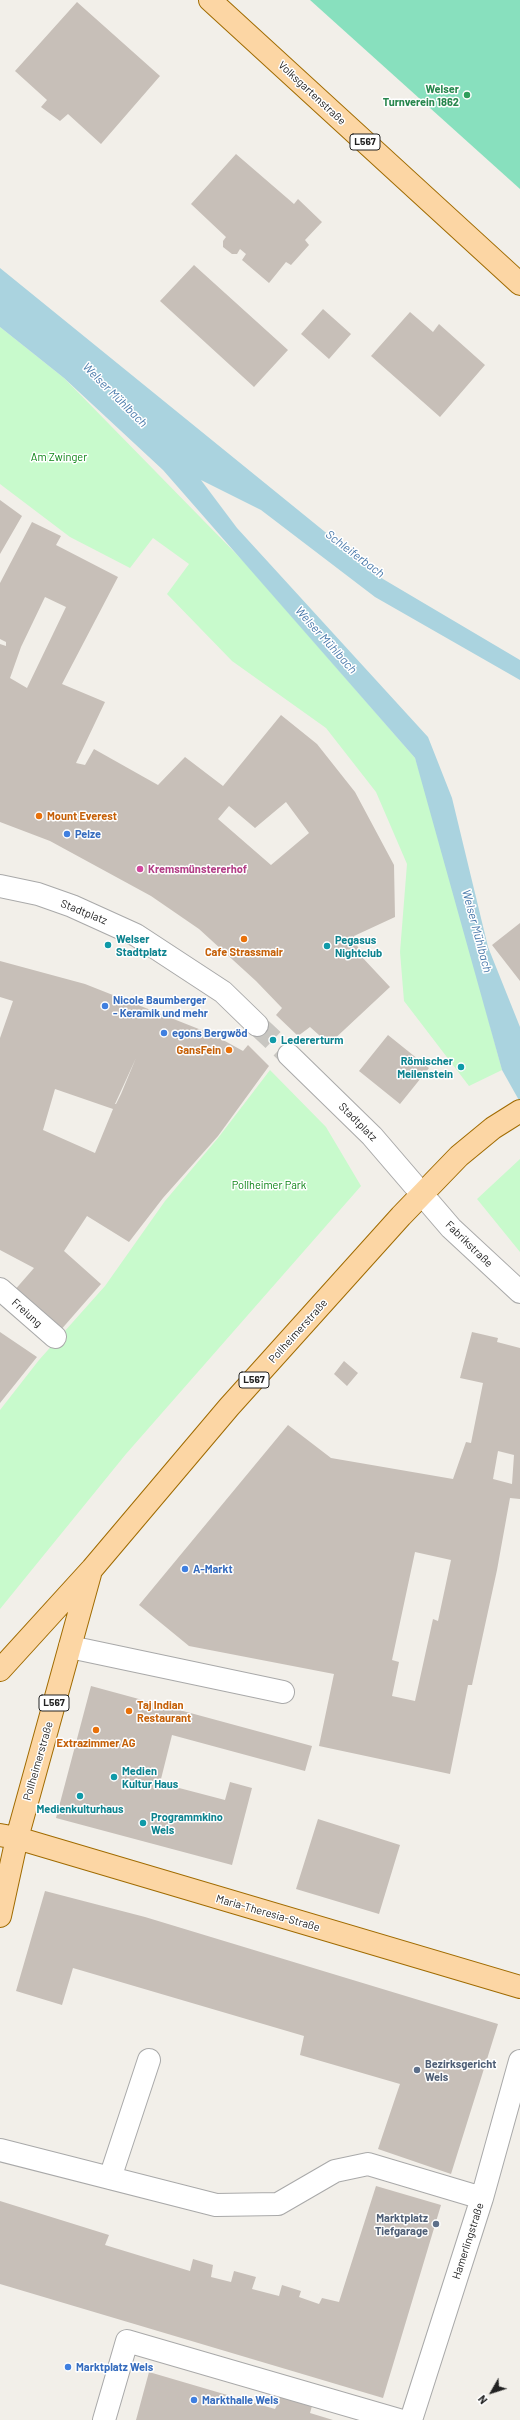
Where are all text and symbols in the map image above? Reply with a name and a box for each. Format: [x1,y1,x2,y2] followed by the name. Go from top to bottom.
[276,58,348,128] street label: Volksgartenstraße
[383,82,459,108] place label: Welser Turnverein 1862
[462,90,472,100] marker: Welser Turnverein 1862
[350,134,380,150] road number: L567
[80,360,150,430] water label: Welser Mühlbach
[31,450,87,464] park label: Am Zwinger
[323,527,387,581] water label: Schleiferbach
[292,603,360,677] water label: Welser Mühlbach
[47,809,117,823] place label: Mount Everest
[34,811,44,821] marker: Mount Everest
[75,827,101,841] place label: Pelze
[62,829,72,839] marker: Pelze
[148,862,247,876] place label: Kremsmünstererhof
[135,864,145,874] marker: Kremsmünstererhof
[459,888,495,974] water label: Welser Mühlbach
[59,897,109,927] street label: Stadtplatz
[116,932,167,958] place label: Welser Stadtplatz
[335,933,382,959] place label: Pegasus Nightclub
[239,934,249,944] marker: Cafe Strassmair
[103,940,113,950] marker: Welser Stadtplatz
[322,941,332,951] marker: Pegasus Nightclub
[205,945,283,959] place label: Cafe Strassmair
[113,993,208,1019] place label: Nicole Baumberger - Keramik und mehr
[100,1001,110,1011] marker: Nicole Baumberger - Keramik und mehr
[172,1026,247,1040] place label: egons Bergwöd
[159,1028,169,1038] marker: egons Bergwöd
[281,1033,343,1047] place label: Ledererturm
[268,1035,278,1045] marker: Ledererturm
[177,1043,221,1057] place label: GansFein
[224,1045,234,1055] marker: GansFein
[397,1054,453,1080] place label: Römischer Meilenstein
[456,1062,466,1072] marker: Römischer Meilenstein
[336,1100,380,1144] street label: Stadtplatz
[232,1178,306,1192] park label: Pollheimer Park
[443,1218,495,1270] street label: Fabrikstraße
[9,1296,45,1330] street label: Freiung
[266,1296,330,1366] street label: Pollheimerstraße
[239,1372,269,1388] road number: L567
[193,1562,233,1576] place label: A-Markt
[180,1564,190,1574] marker: A-Markt
[39,1695,69,1711] road number: L567
[137,1698,191,1724] place label: Taj Indian Restaurant
[124,1706,134,1716] marker: Taj Indian Restaurant
[20,1720,56,1802] street label: Pollheimerstraße
[91,1725,101,1735] marker: Extrazimmer AG
[57,1736,135,1750] place label: Extrazimmer AG
[122,1764,178,1790] place label: Medien Kultur Haus
[109,1772,119,1782] marker: Medien Kultur Haus
[75,1791,85,1801] marker: Medienkulturhaus
[36,1802,124,1816] place label: Medienkulturhaus
[151,1810,223,1836] place label: Programmkino Wels
[138,1818,148,1828] marker: Programmkino Wels
[215,1892,321,1934] street label: Maria-Theresia-Straße
[425,2057,496,2083] place label: Bezirksgericht Wels
[412,2065,422,2075] marker: Bezirksgericht Wels
[449,2201,487,2281] street label: Hamerlingstraße
[375,2211,428,2237] place label: Marktplatz Tiefgarage
[431,2219,441,2229] marker: Marktplatz Tiefgarage
[76,2360,153,2374] place label: Marktplatz Wels
[63,2362,73,2372] marker: Marktplatz Wels
[472,2372,512,2412] north arrow
[202,2393,279,2407] place label: Markthalle Wels
[475,2393,490,2407] text: N
[189,2395,199,2405] marker: Markthalle Wels

